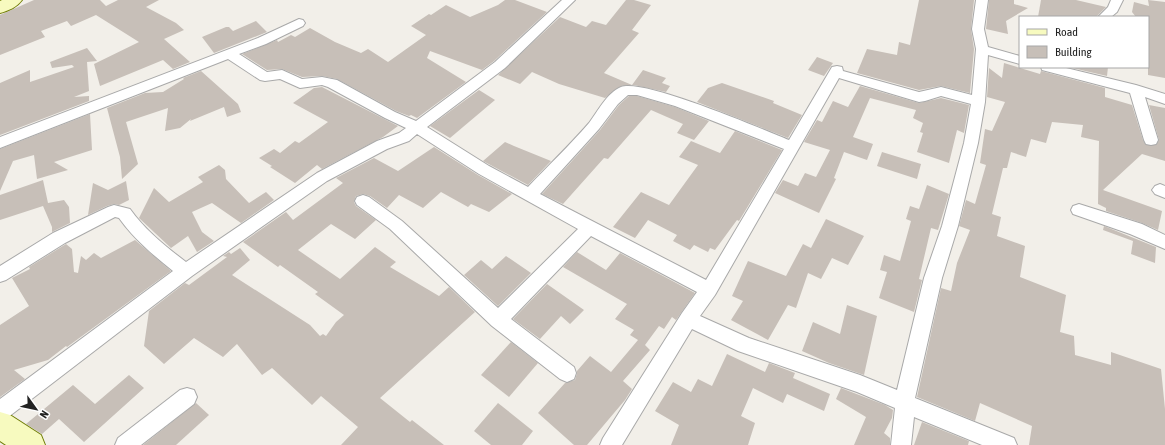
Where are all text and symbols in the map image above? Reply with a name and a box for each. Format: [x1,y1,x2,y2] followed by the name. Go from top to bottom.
[1019,16,1149,68] legend
[1055,25,1078,39] text: Road
[1055,45,1093,59] text: Building
[16,389,56,429] north arrow
[38,408,51,420] text: N

